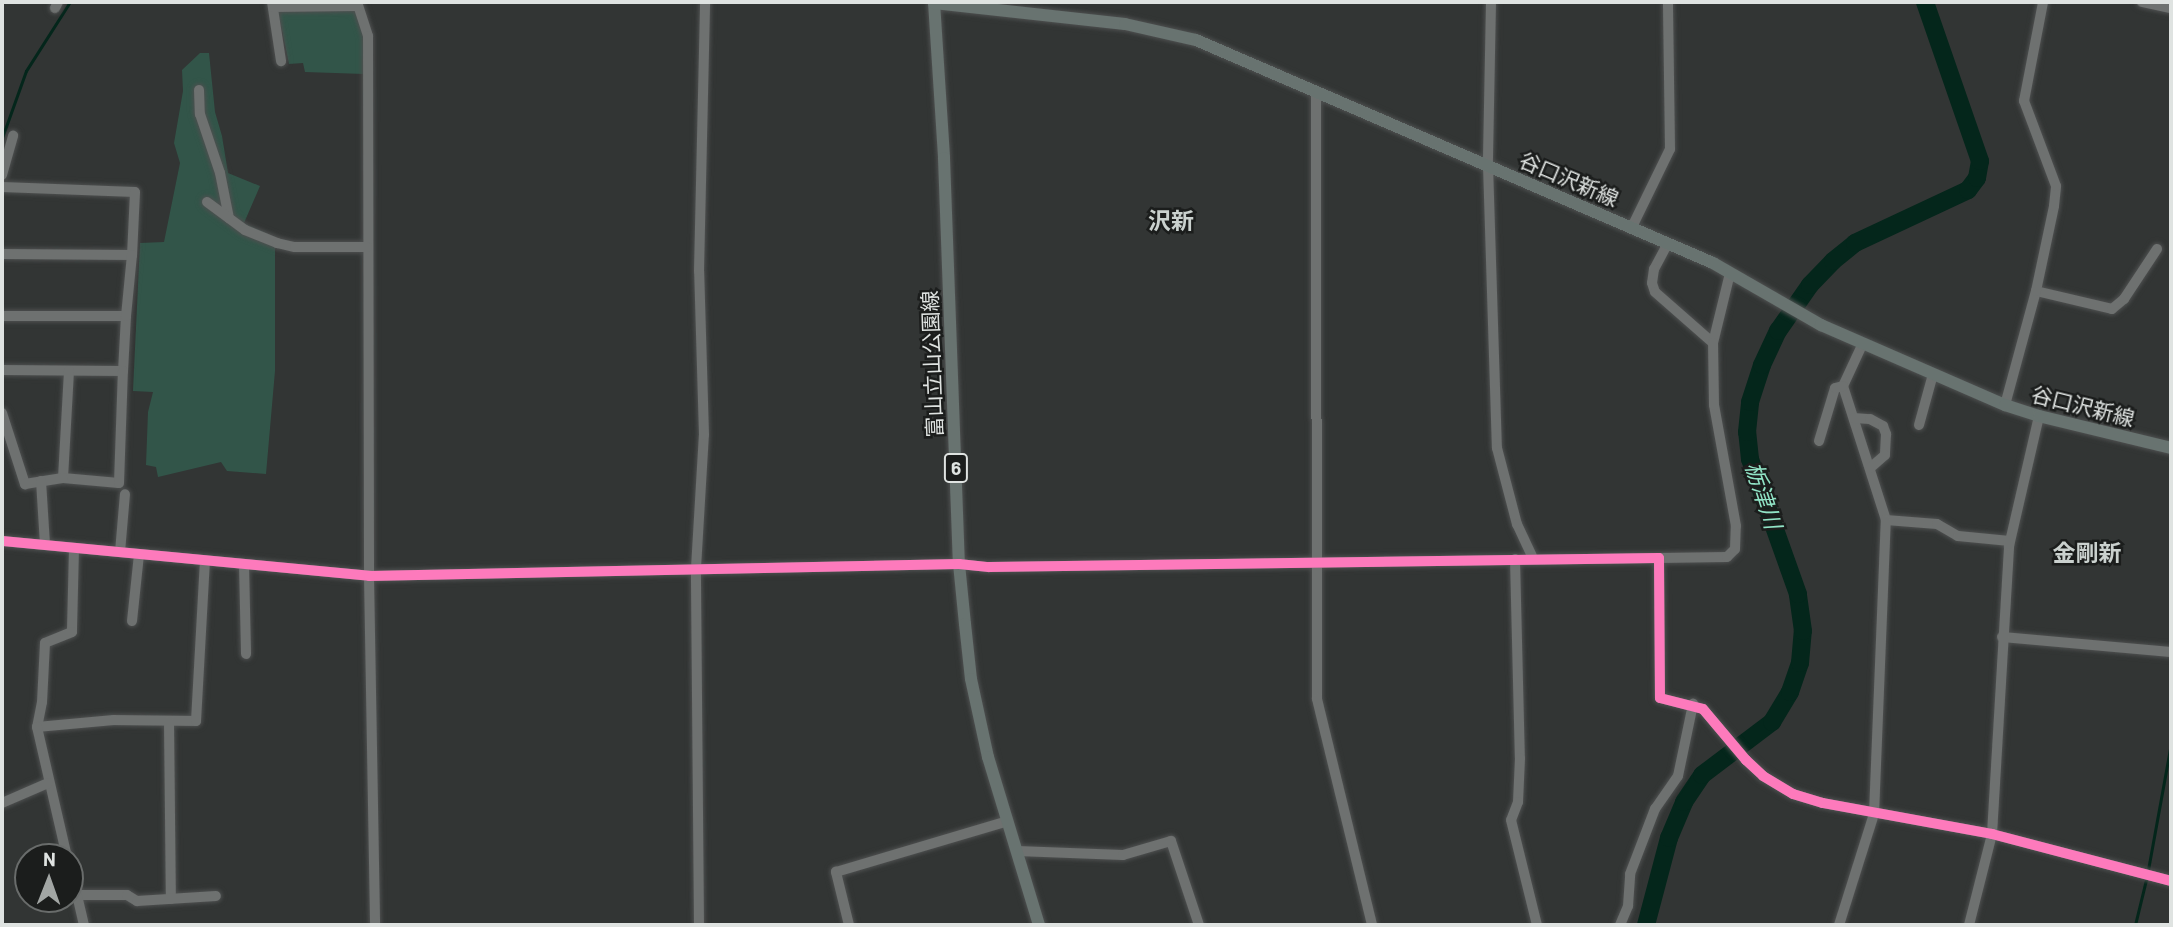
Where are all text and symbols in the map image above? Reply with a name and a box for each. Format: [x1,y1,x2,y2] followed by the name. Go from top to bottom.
[1516,147,1622,211] street label: 谷口沢新線
[1148,206,1194,234] district label: 沢新
[917,290,947,438] street label: 富山立山公園線
[2029,381,2137,431] street label: 谷口沢新線
[944,453,968,484] road number: 6
[1740,458,1788,532] water label: 栃津川
[2053,538,2121,566] district label: 金剛新
[14,843,84,913] north arrow
[43,847,56,870] text: N

